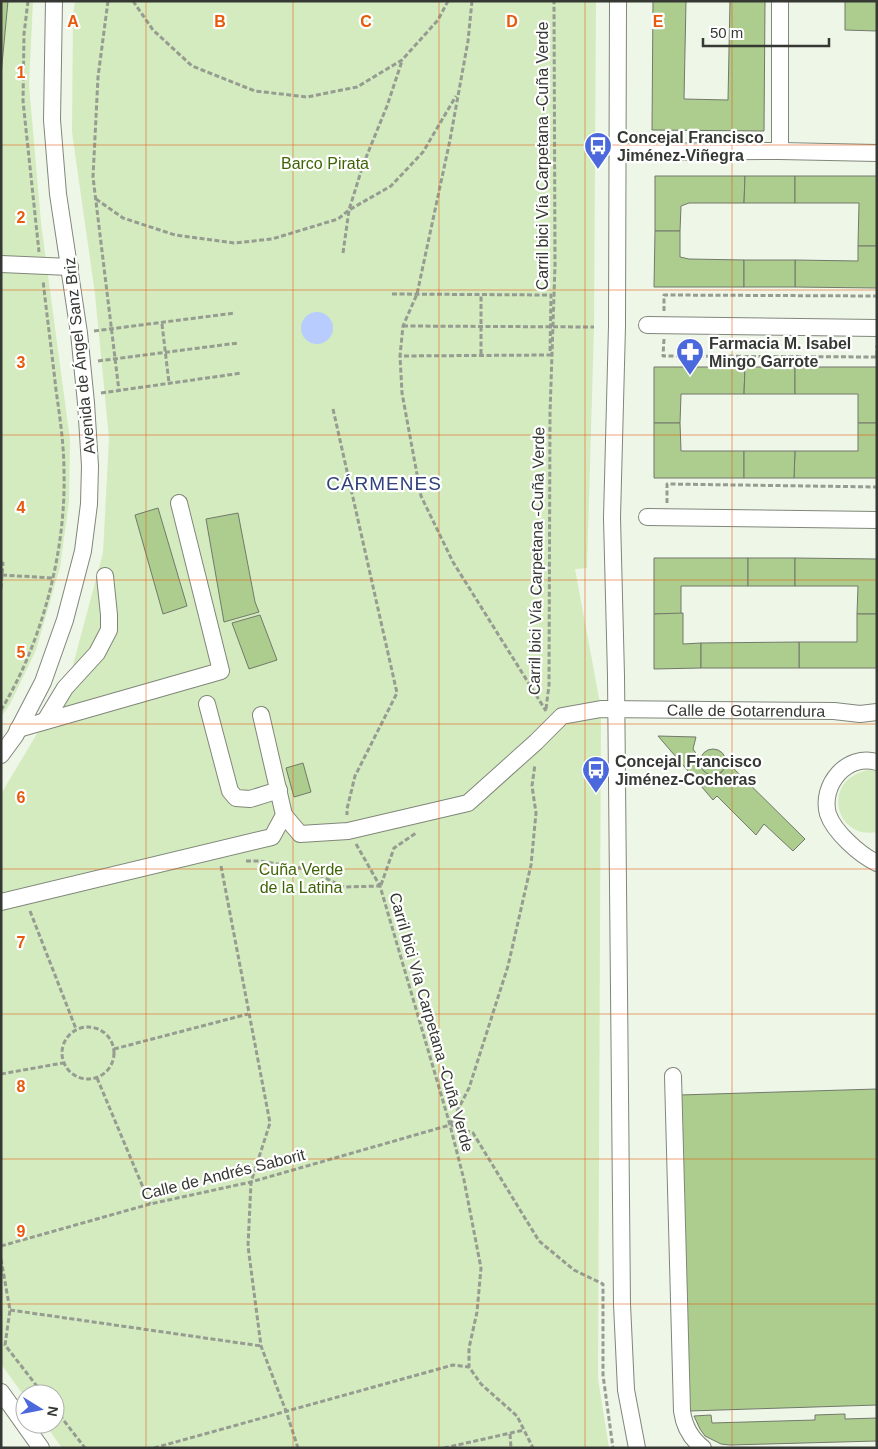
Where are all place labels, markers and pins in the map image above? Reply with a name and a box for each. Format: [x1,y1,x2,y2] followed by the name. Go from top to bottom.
[617,129,764,164] place label: Concejal Francisco Jiménez-Viñegra
[583,131,613,170] bus stop icon: Concejal Francisco Jiménez-Viñegra
[709,335,851,370] place label: Farmacia M. Isabel Mingo Garrote
[675,337,705,376] pharmacy icon: Farmacia M. Isabel Mingo Garrote
[615,753,762,788] place label: Concejal Francisco Jiménez-Cocheras
[581,755,611,794] bus stop icon: Concejal Francisco Jiménez-Cocheras

